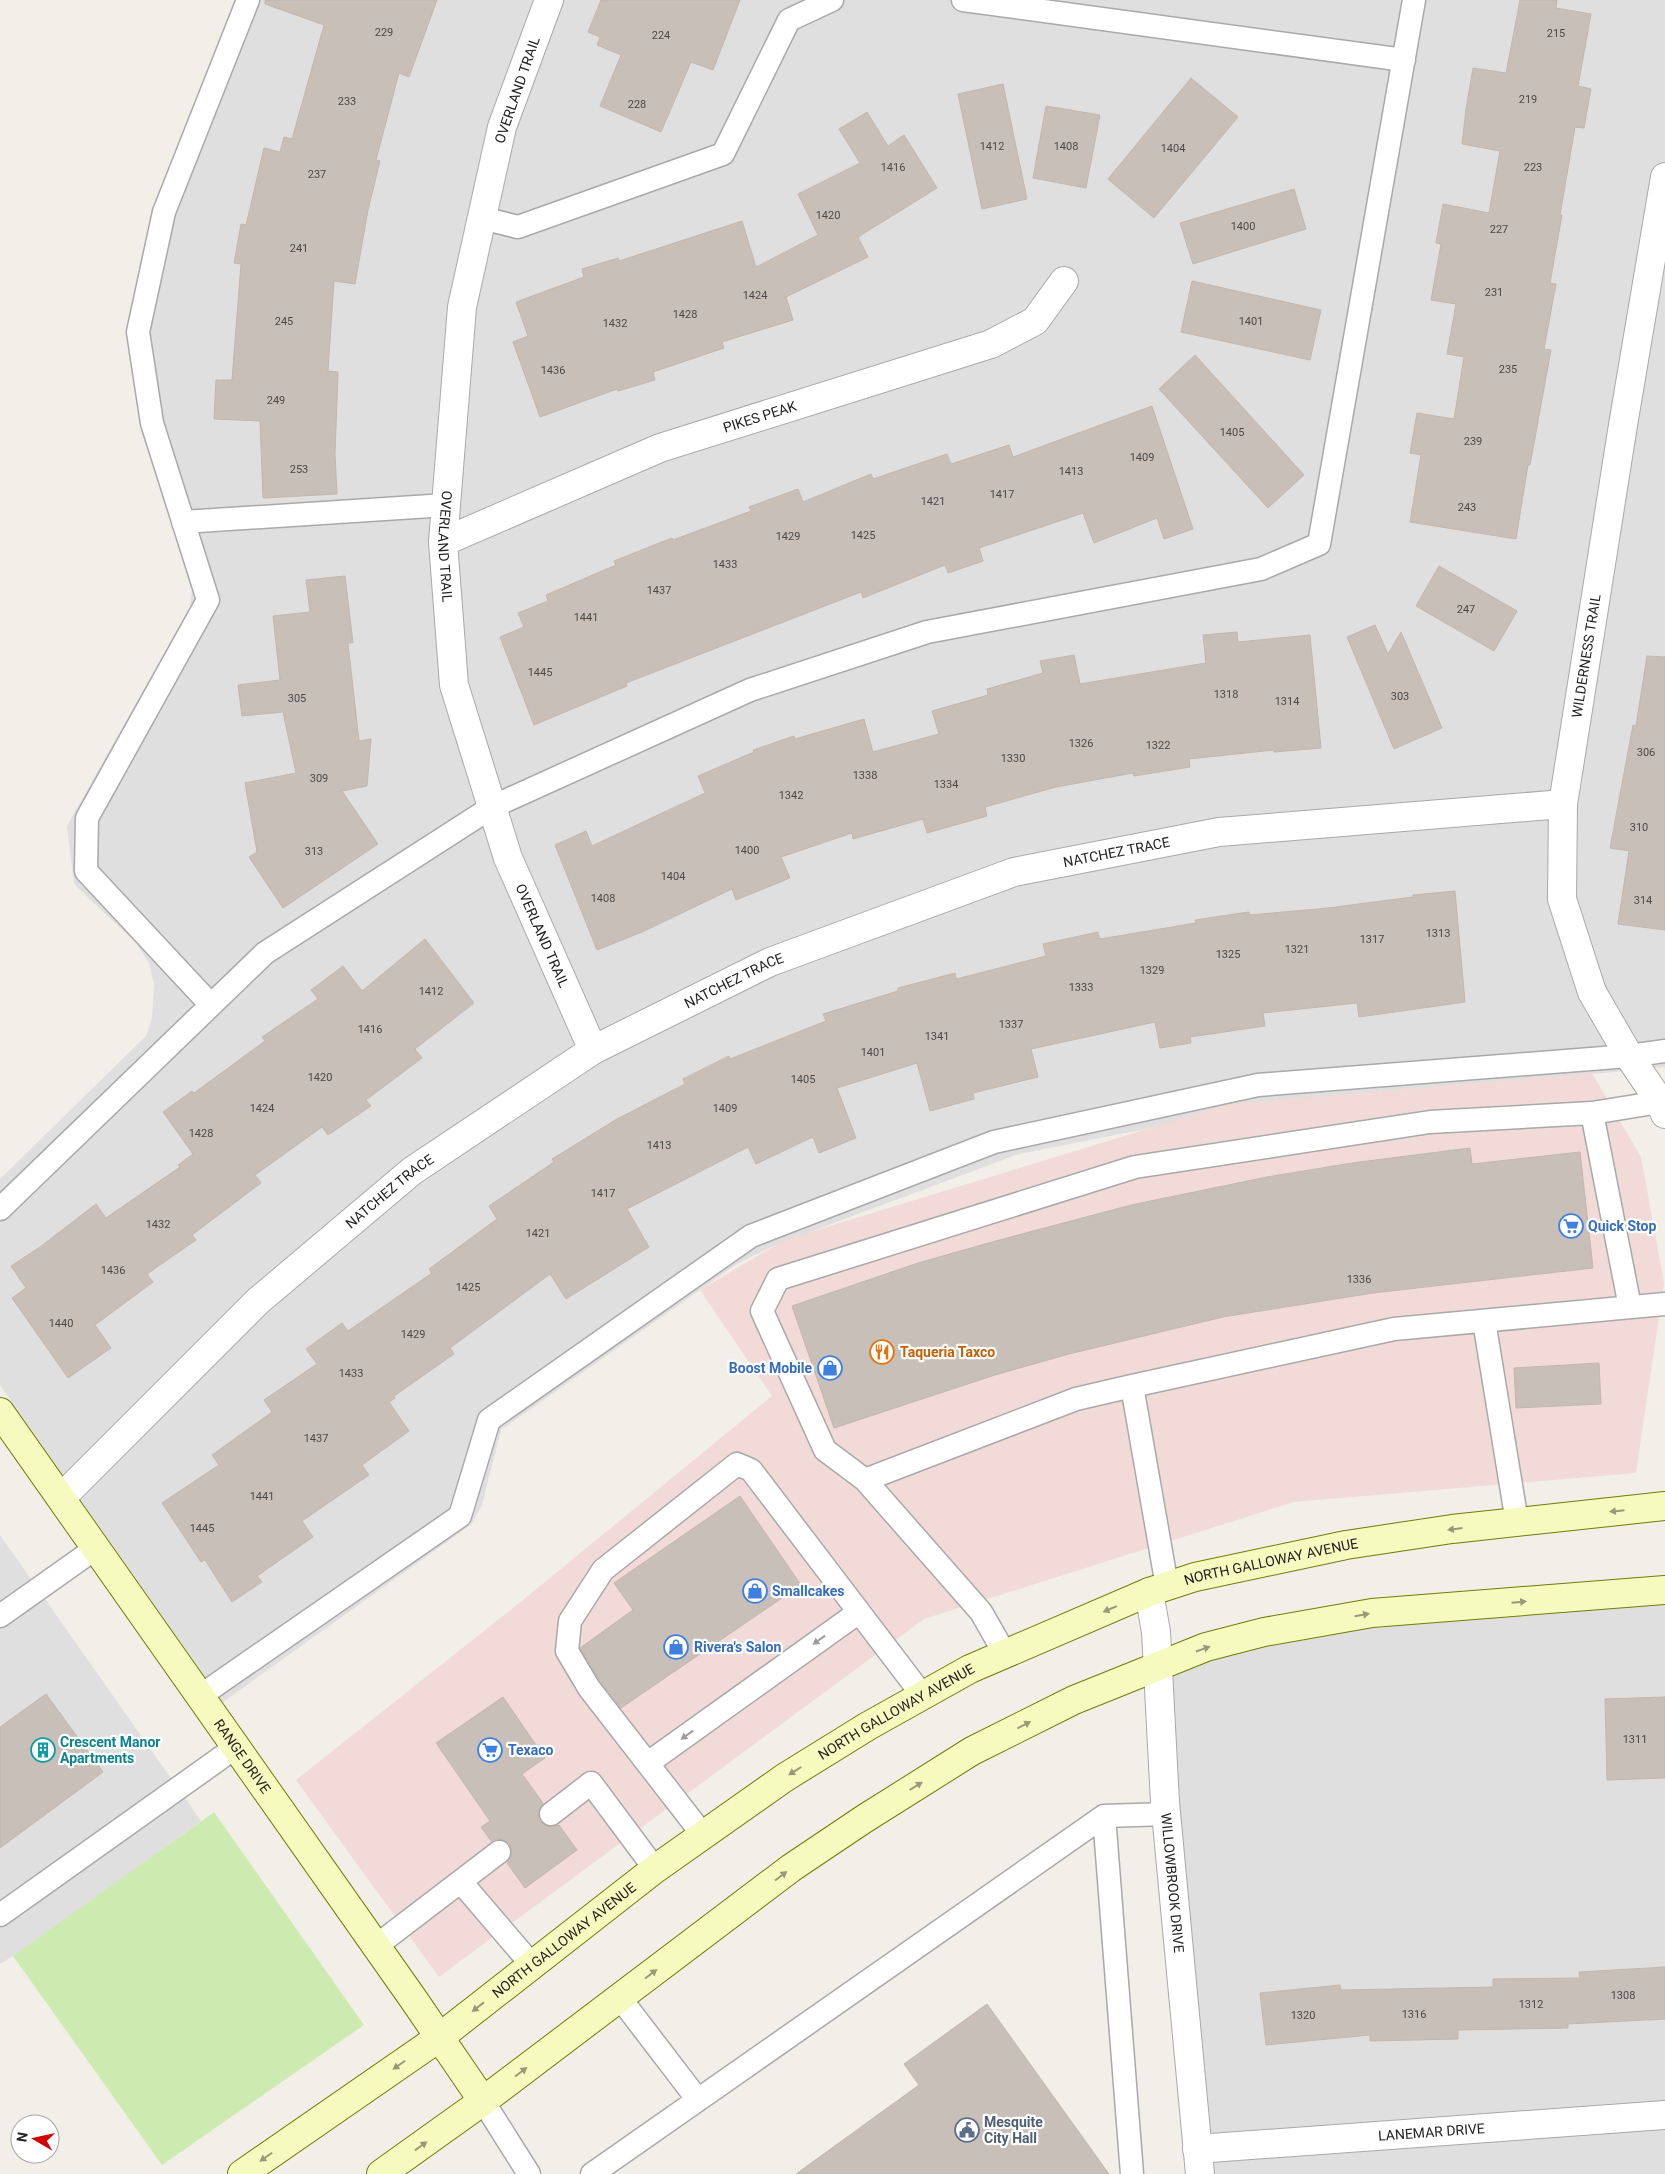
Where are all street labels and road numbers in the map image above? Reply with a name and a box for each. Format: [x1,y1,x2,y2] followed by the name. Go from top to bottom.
[491,34,543,145] street label: OVERLAND TRAIL
[721,398,799,436] street label: PIKES PEAK
[435,490,456,603] street label: OVERLAND TRAIL
[1568,593,1604,719] street label: WILDERNESS TRAIL
[1062,834,1171,870] street label: NATCHEZ TRACE
[512,881,572,990] street label: OVERLAND TRAIL
[682,950,786,1011] street label: NATCHEZ TRACE
[342,1151,436,1232] street label: NATCHEZ TRACE
[1182,1535,1359,1588] street label: NORTH GALLOWAY AVENUE
[815,1660,977,1763] street label: NORTH GALLOWAY AVENUE
[211,1716,274,1797] street label: RANGE DRIVE
[1158,1812,1187,1953] street label: WILLOWBROOK DRIVE
[489,1879,639,2001] street label: NORTH GALLOWAY AVENUE
[1377,2120,1485,2144] street label: LANEMAR DRIVE

